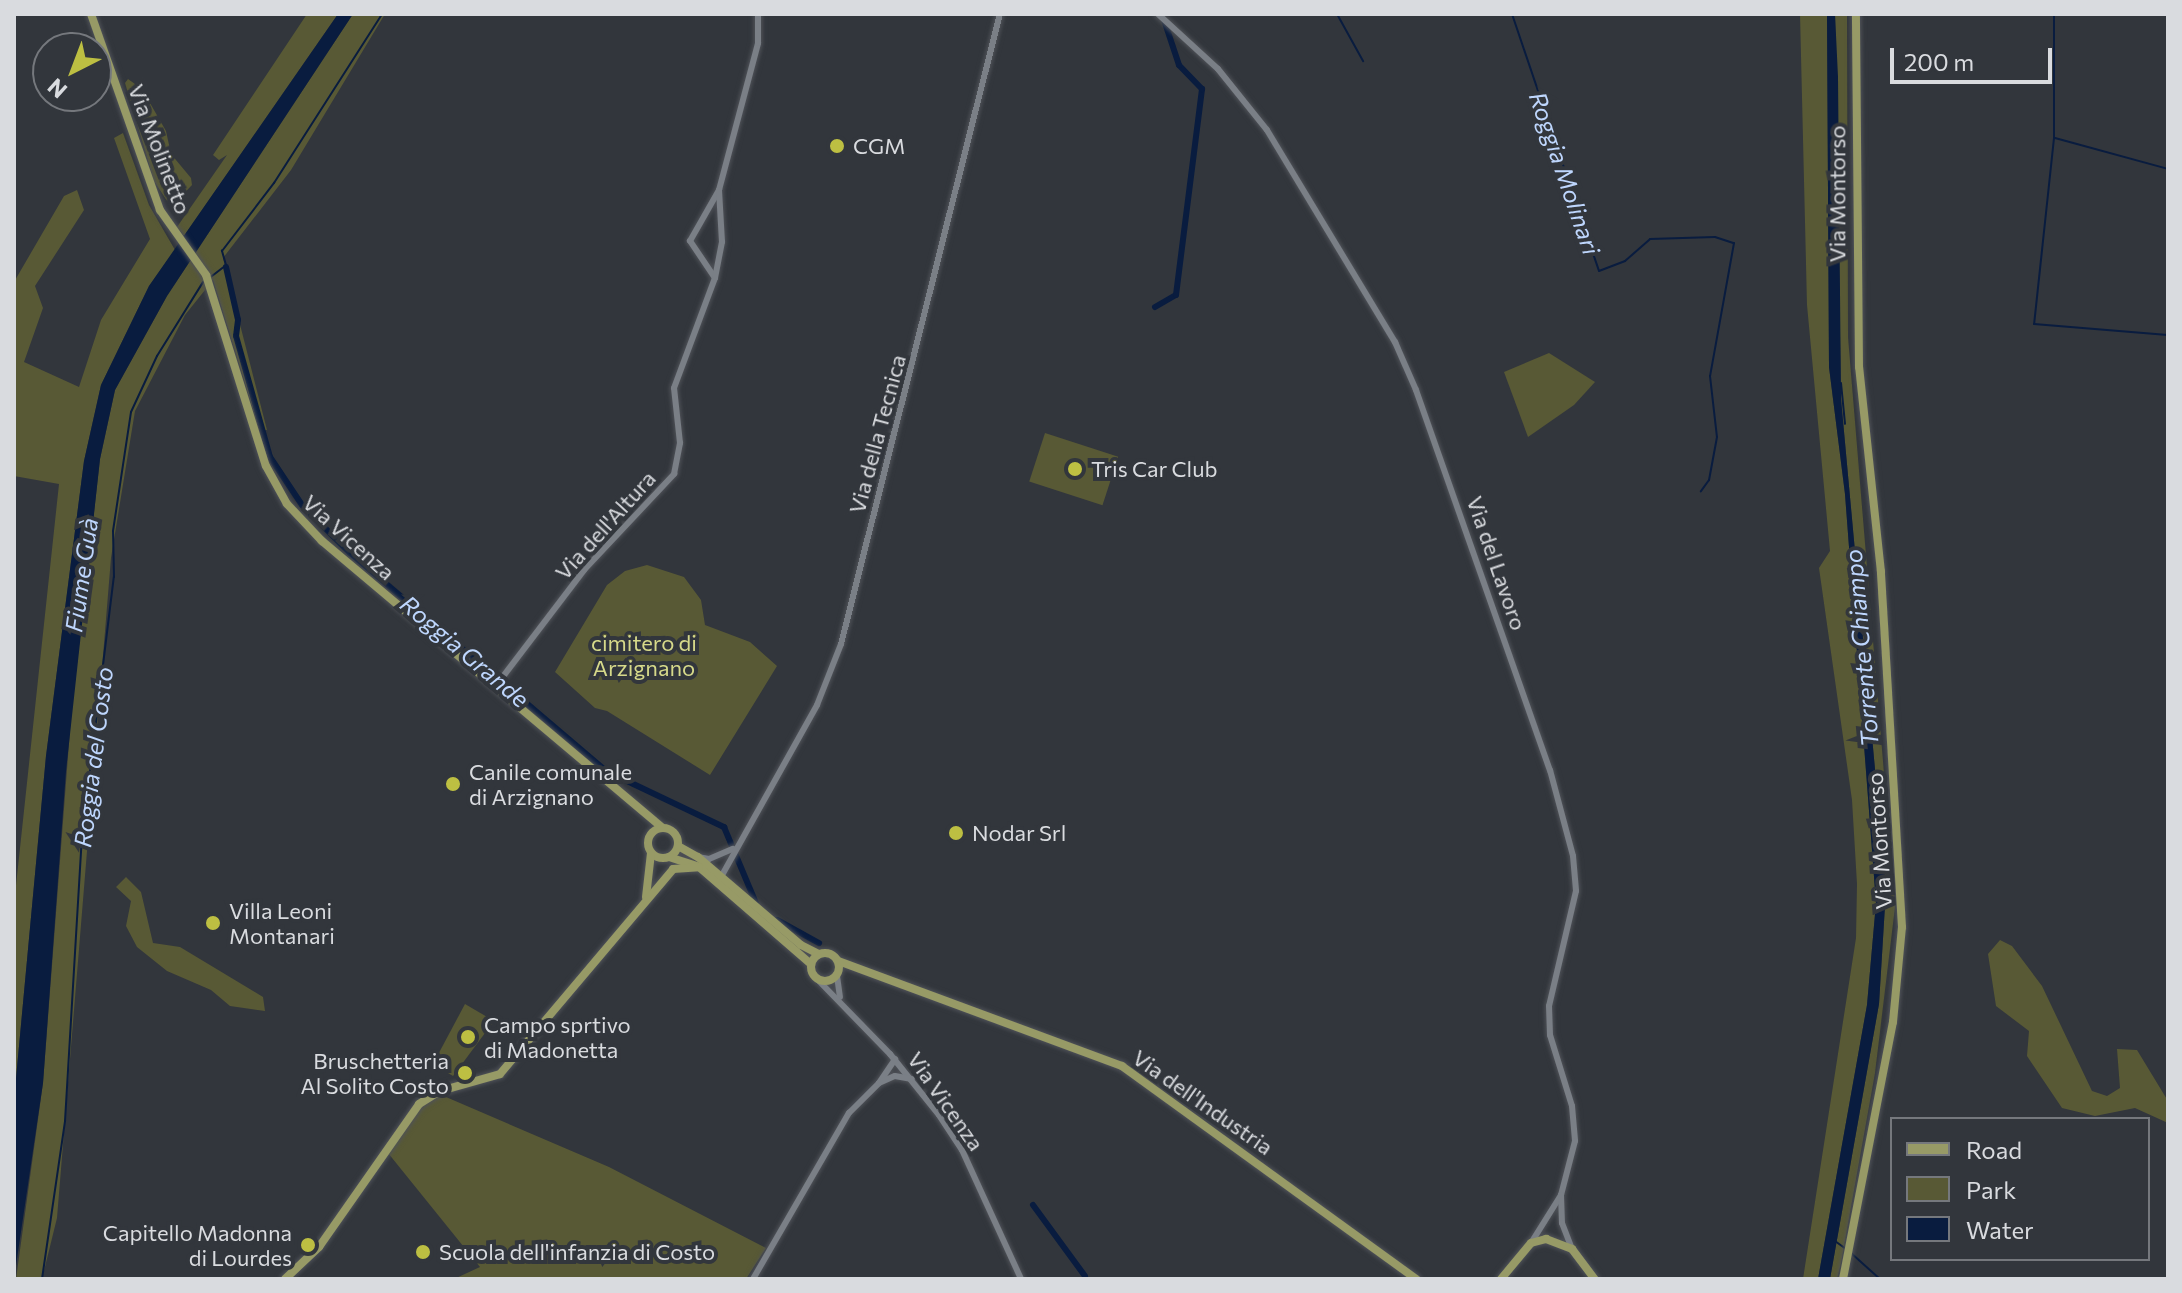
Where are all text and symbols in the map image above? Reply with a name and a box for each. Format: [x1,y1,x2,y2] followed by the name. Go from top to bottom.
[32,32,112,112] north arrow
[1894,32,2056,82] scale bar
[1904,47,1974,76] text: 200 m
[42,73,72,104] text: N
[123,80,197,218] street label: Via Molinetto
[1524,88,1606,258] water label: Roggia Molinari
[1824,126,1850,262] street label: Via Montorso
[853,133,905,159] place label: CGM
[828,137,846,155] marker: CGM
[843,352,911,516] street label: Via della Tecnica
[1091,456,1217,482] place label: Tris Car Club
[1066,460,1084,478] marker: Tris Car Club
[549,465,661,585] street label: Via dell'Altura
[298,489,400,585] street label: Via Vicenza
[1462,493,1532,633] street label: Via del Lavoro
[59,516,103,634] water label: Fiume Guà
[1838,548,1884,748] water label: Torrente Chiampo
[395,589,535,713] water label: Roggia Grande
[591,629,697,680] park label: cimitero di Arzignano
[68,665,118,849] water label: Roggia del Costo
[469,758,632,810] place label: Canile comunale di Arzignano
[1861,772,1897,910] street label: Via Montorso
[444,775,462,793] marker: Canile comunale di Arzignano
[972,820,1066,846] place label: Nodar Srl
[947,824,965,842] marker: Nodar Srl
[229,897,335,948] place label: Villa Leoni Montanari
[204,914,222,932] marker: Villa Leoni Montanari
[484,1011,631,1062] place label: Campo sprtivo di Madonetta
[459,1028,477,1046] marker: Campo sprtivo di Madonetta
[1128,1044,1278,1160] street label: Via dell'Industria
[902,1046,990,1156] street label: Via Vicenza
[301,1047,449,1098] place label: Bruschetteria Al Solito Costo
[456,1064,474,1082] marker: Bruschetteria Al Solito Costo
[1890,1117,2150,1261] legend
[1966,1135,2022,1164] text: Road
[1966,1175,2016,1204] text: Park
[1966,1215,2034,1244] text: Water
[103,1219,292,1270] place label: Capitello Madonna di Lourdes
[299,1236,317,1254] marker: Capitello Madonna di Lourdes
[439,1239,715,1265] place label: Scuola dell'infanzia di Costo
[414,1243,432,1261] marker: Scuola dell'infanzia di Costo

